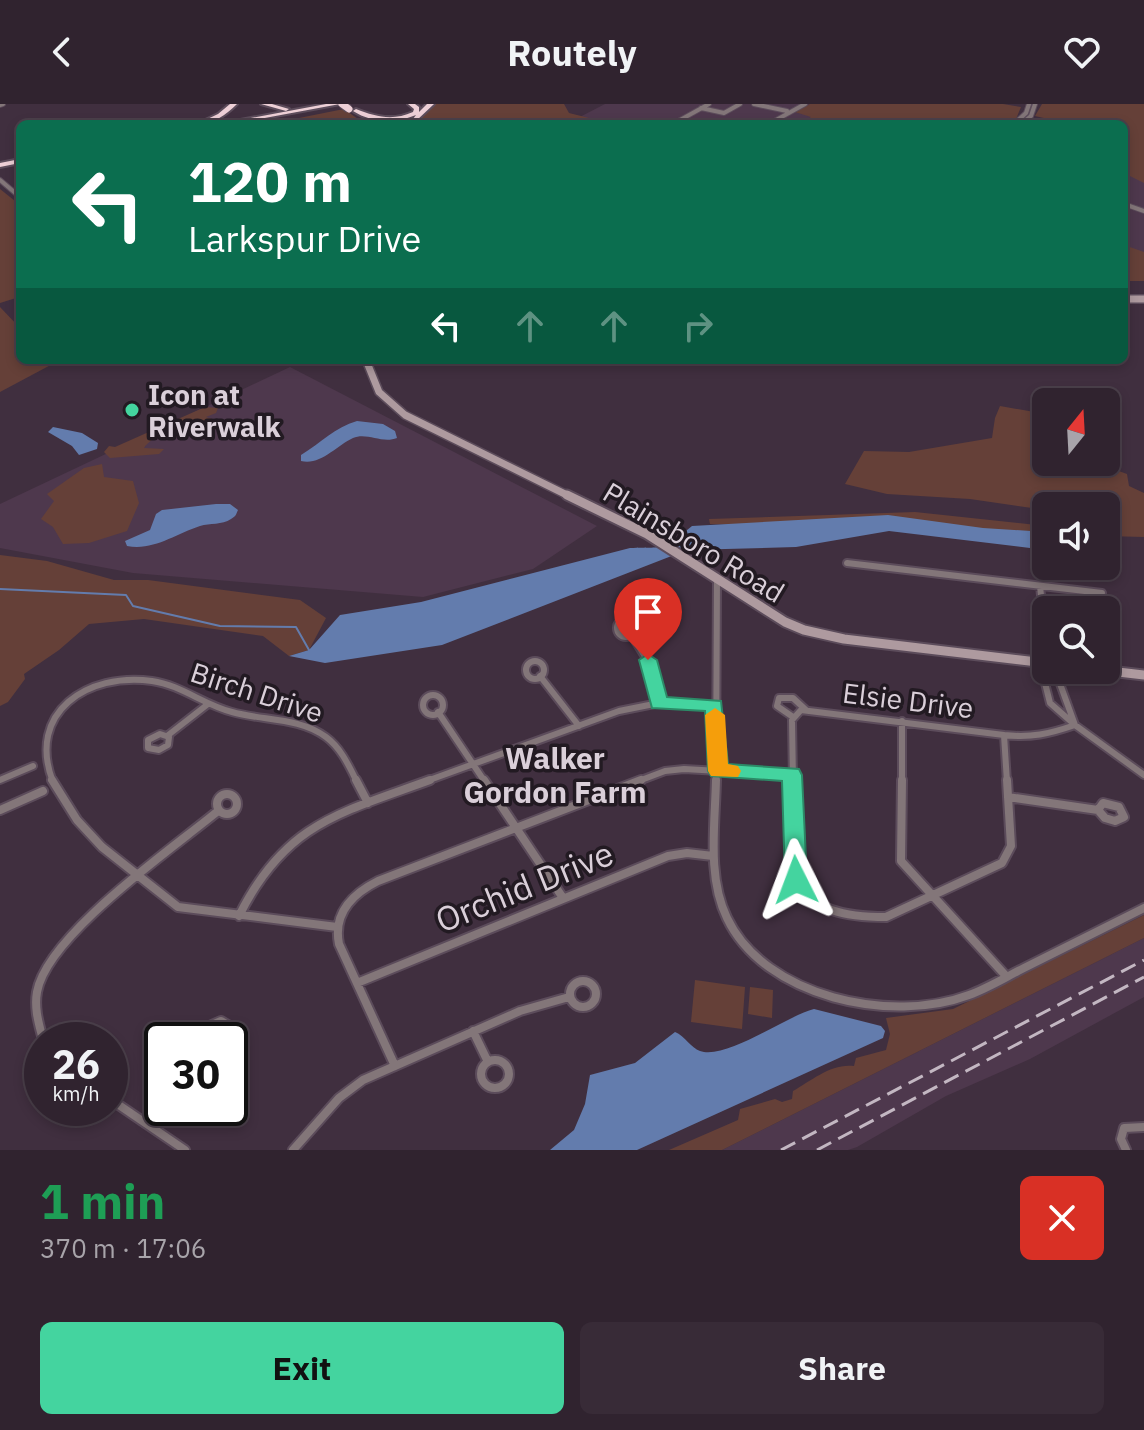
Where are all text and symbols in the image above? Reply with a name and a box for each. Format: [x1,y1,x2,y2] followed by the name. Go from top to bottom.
[507,29,637,76] text: Routely
[40,30,84,74] icon: back
[1060,30,1104,74] icon: heart
[188,145,352,217] text: 120 m
[56,152,160,256] icon: left
[188,215,421,262] text: Larkspur Drive
[424,304,468,348] icon: left
[508,304,552,348] icon: ahead
[592,304,636,348] icon: ahead
[676,304,720,348] icon: right
[148,376,281,445] place label: Icon at Riverwalk
[1032,388,1120,476] north arrow
[1032,388,1120,684] map controls
[123,401,141,419] marker: Icon at Riverwalk
[597,473,791,611] street label: Plainsboro Road
[1032,492,1120,580] button: sound
[614,578,682,660] pin
[626,590,670,634] icon: arrive
[1032,596,1120,684] button: search
[186,653,328,731] street label: Birch Drive
[840,674,976,726] street label: Elsie Drive
[464,738,646,811] district label: Walker Gordon Farm
[429,830,619,942] street label: Orchid Drive
[754,838,838,922] position arrow
[144,1022,248,1126] speed limit sign: 30
[52,1038,100,1090] text: 26
[52,1080,100,1107] text: km/h
[40,1170,165,1232] text: 1 min
[1020,1176,1104,1260] button: close
[40,1231,206,1265] text: 370 m · 17:06
[40,1322,564,1414] button: Exit
[580,1322,1104,1414] button: Share

